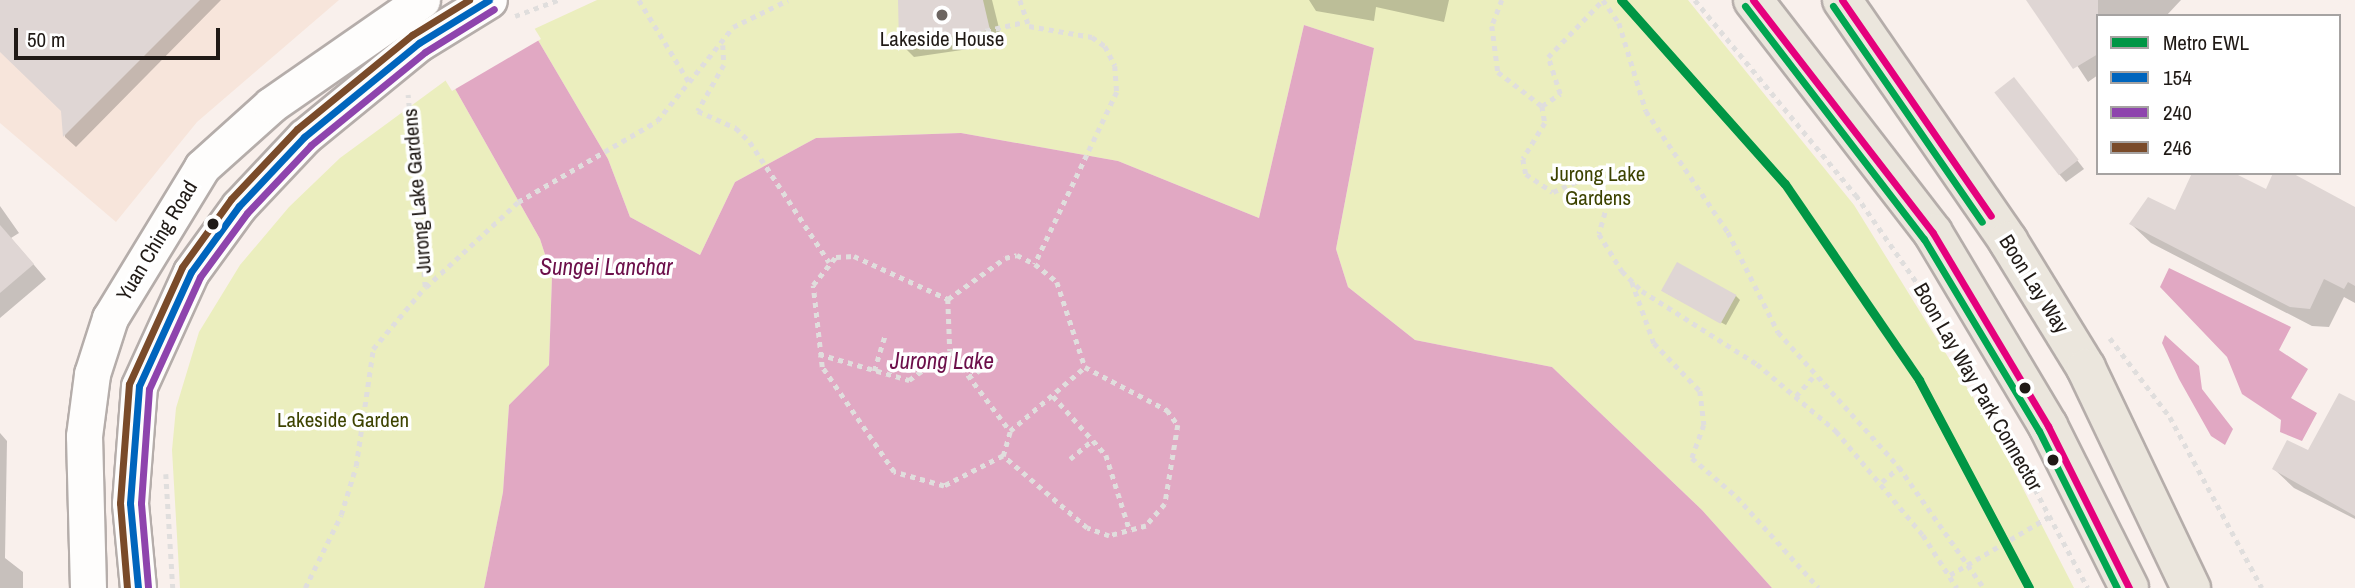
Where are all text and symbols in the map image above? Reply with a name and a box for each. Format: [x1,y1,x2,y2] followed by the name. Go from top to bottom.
[934,7,950,23] marker: Lakeside House
[18,14,224,58] scale bar
[2096,14,2341,175] legend
[27,25,65,54] text: 50 m
[880,26,1004,52] place label: Lakeside House
[2163,28,2249,57] text: Metro EWL
[2163,63,2192,92] text: 154
[2163,98,2192,127] text: 240
[397,107,437,275] street label: Jurong Lake Gardens
[2163,133,2192,162] text: 246
[1551,161,1645,211] park label: Jurong Lake Gardens
[111,176,203,306] street label: Yuan Ching Road
[206,217,220,231] unlabelled marker
[1994,230,2074,338] street label: Boon Lay Way
[539,253,673,281] water label: Sungei Lanchar
[1908,279,2048,495] street label: Boon Lay Way Park Connector
[890,347,994,375] water label: Jurong Lake
[2018,381,2032,395] unlabelled marker
[277,407,409,433] park label: Lakeside Garden
[2046,453,2060,467] unlabelled marker

